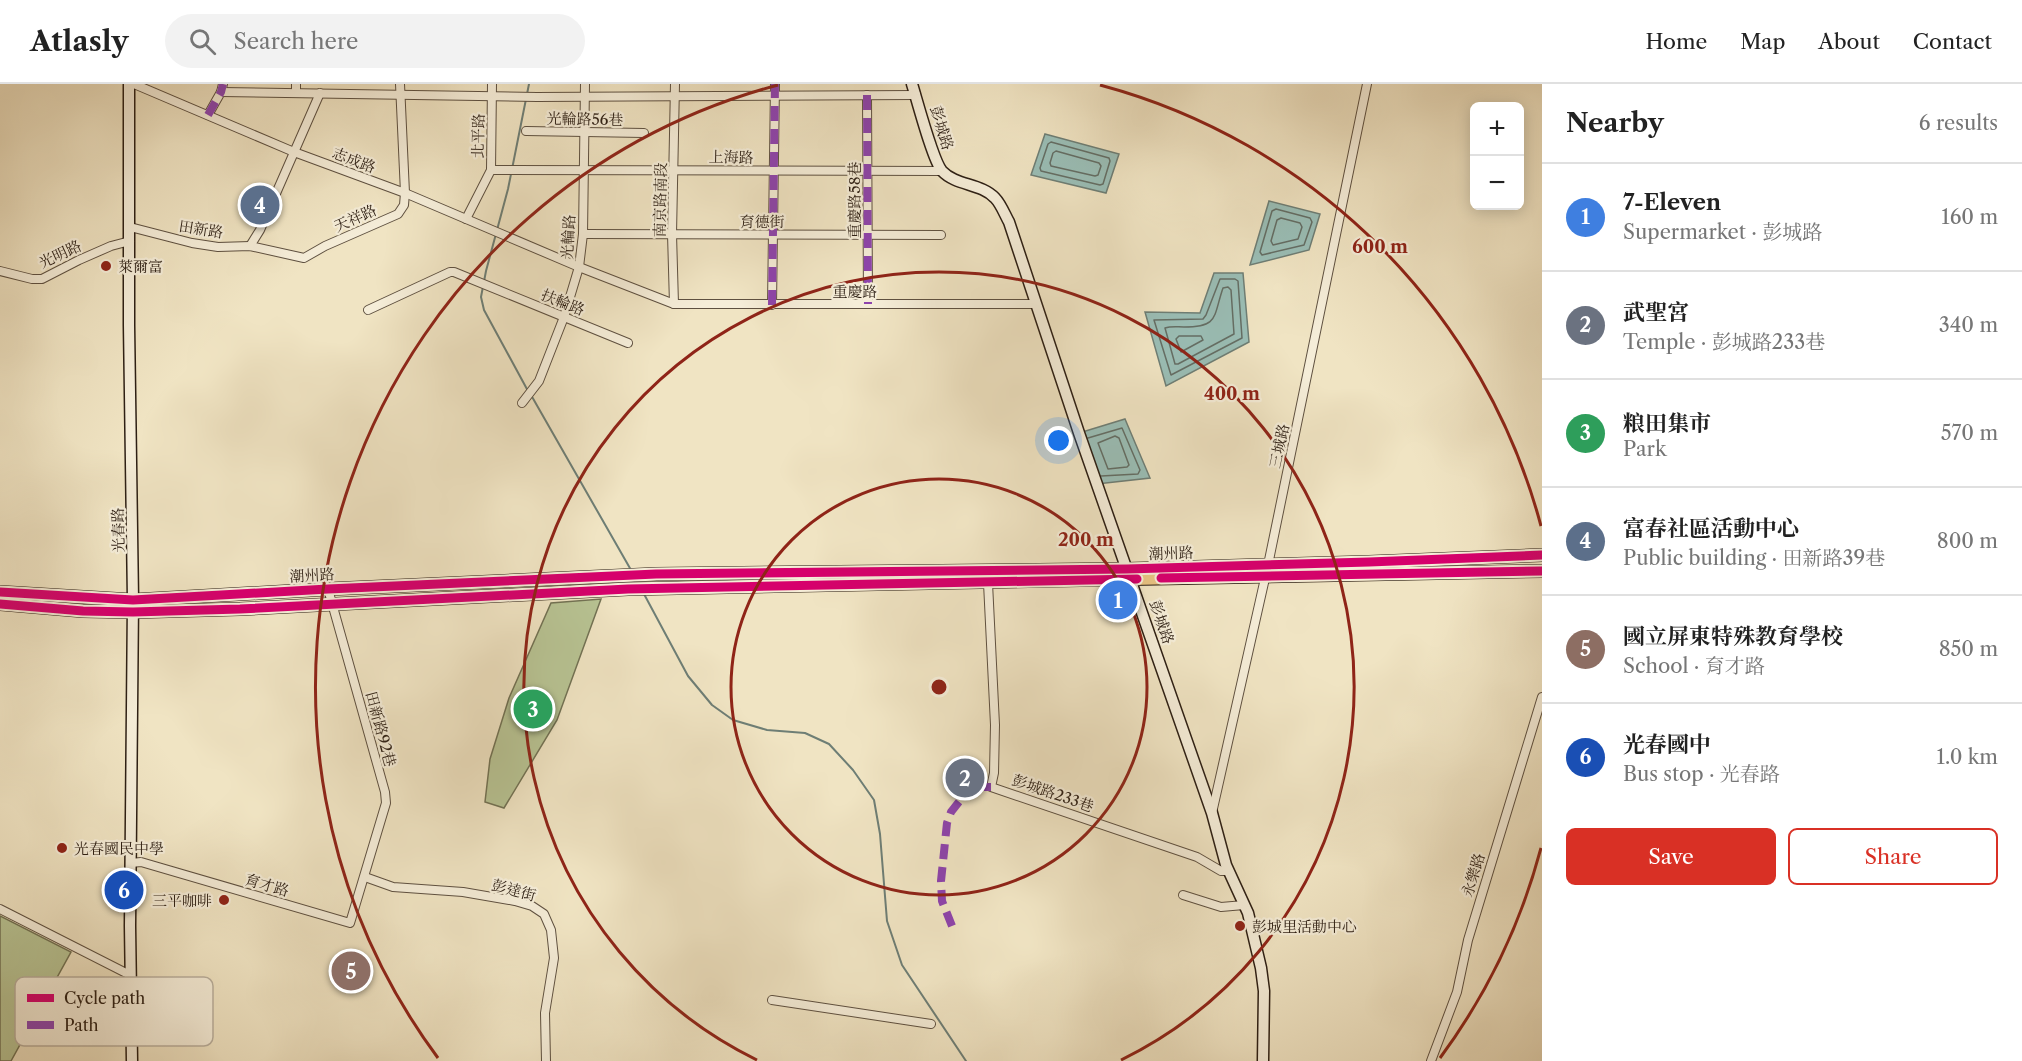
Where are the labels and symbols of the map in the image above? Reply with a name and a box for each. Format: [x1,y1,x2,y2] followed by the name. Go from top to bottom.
[926,104,958,152] street label: 彭城路
[546,109,624,129] street label: 光輪路56巷
[468,113,488,159] street label: 北平路
[330,143,378,177] street label: 志成路
[708,147,754,167] street label: 上海路
[845,161,864,239] street label: 重慶路58巷
[650,162,670,238] street label: 南京路南段
[240,182,280,228] pin: 4
[331,200,379,236] street label: 天祥路
[739,212,785,231] street label: 育德街
[557,214,579,260] street label: 光輪路
[177,216,225,242] street label: 田新路
[36,236,84,272] street label: 光明路
[1352,236,1408,258] text: 600 m
[118,257,163,276] place label: 萊爾富
[99,259,113,273] marker: 萊爾富
[832,282,878,301] street label: 重慶路
[539,285,587,319] street label: 扶輪路
[1204,383,1260,405] text: 400 m
[1265,422,1293,470] street label: 三城路
[1044,426,1073,455] your location
[108,507,128,553] street label: 光春路
[1058,529,1114,551] text: 200 m
[1148,543,1194,563] street label: 潮州路
[289,564,335,586] street label: 潮州路
[1098,578,1138,622] pin: 1
[1146,598,1178,646] street label: 彭城路
[929,677,949,697] centre of rings
[514,686,552,732] pin: 3
[362,689,400,769] street label: 田新路92巷
[946,756,984,800] pin: 2
[1010,770,1096,816] street label: 彭城路233巷
[74,839,164,858] place label: 光春國民中學
[55,841,69,855] marker: 光春國民中學
[1457,851,1489,899] street label: 永樂路
[104,868,144,912] pin: 6
[243,870,291,900] street label: 育才路
[490,875,538,905] street label: 彭達街
[152,891,212,910] place label: 三平咖啡
[217,893,231,907] marker: 三平咖啡
[1252,917,1357,936] place label: 彭城里活動中心
[1233,919,1247,933] marker: 彭城里活動中心
[332,948,370,994] pin: 5
[15,977,213,1046] legend
[64,988,145,1008] text: Cycle path
[64,1015,98,1035] text: Path

